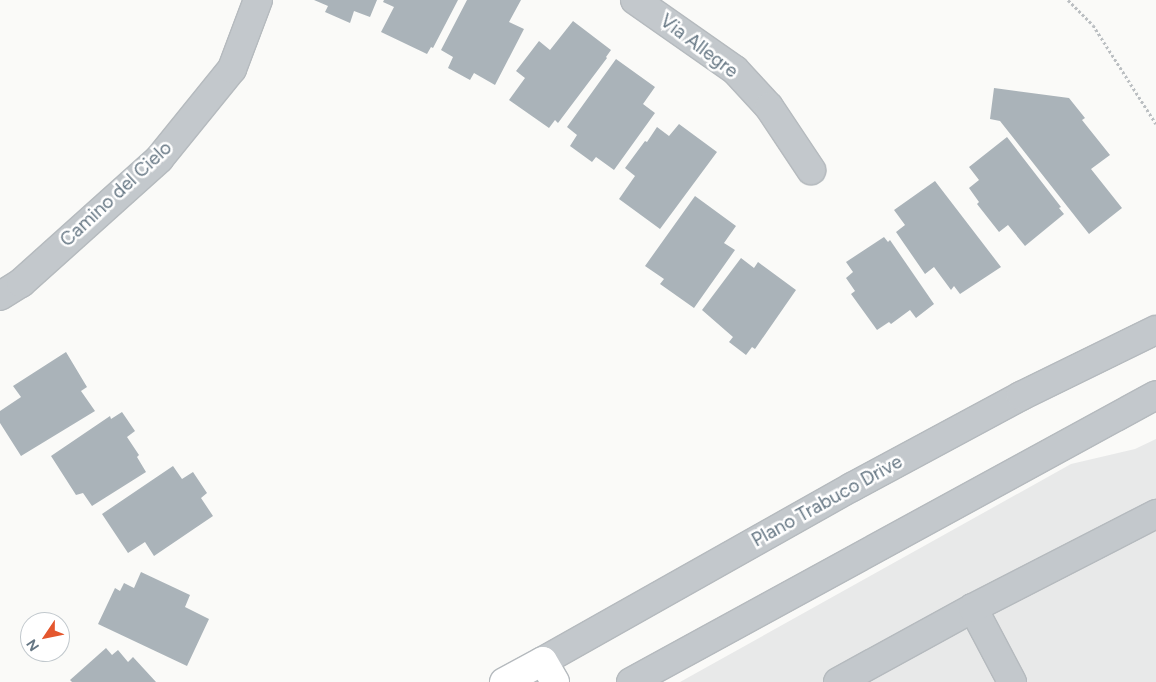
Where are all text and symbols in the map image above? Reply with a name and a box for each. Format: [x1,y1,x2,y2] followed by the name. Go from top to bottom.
[656,9,742,83] street label: Via Allegre
[55,136,177,252] street label: Camino del Cielo
[748,450,906,552] street label: Plano Trabuco Drive
[20,612,70,662] north arrow
[23,636,43,654] text: N

